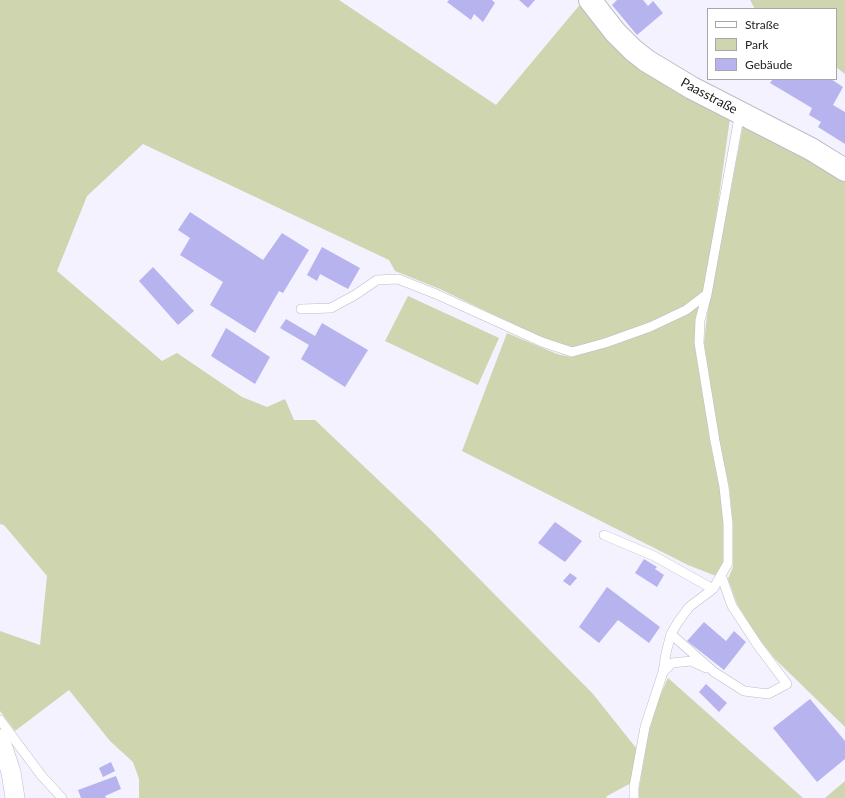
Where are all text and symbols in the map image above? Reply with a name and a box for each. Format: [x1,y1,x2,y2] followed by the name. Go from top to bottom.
[707,8,837,80] legend
[745,17,779,32] text: Straße
[745,37,768,52] text: Park
[745,57,792,72] text: Gebäude
[678,75,740,117] street label: Paasstraße

